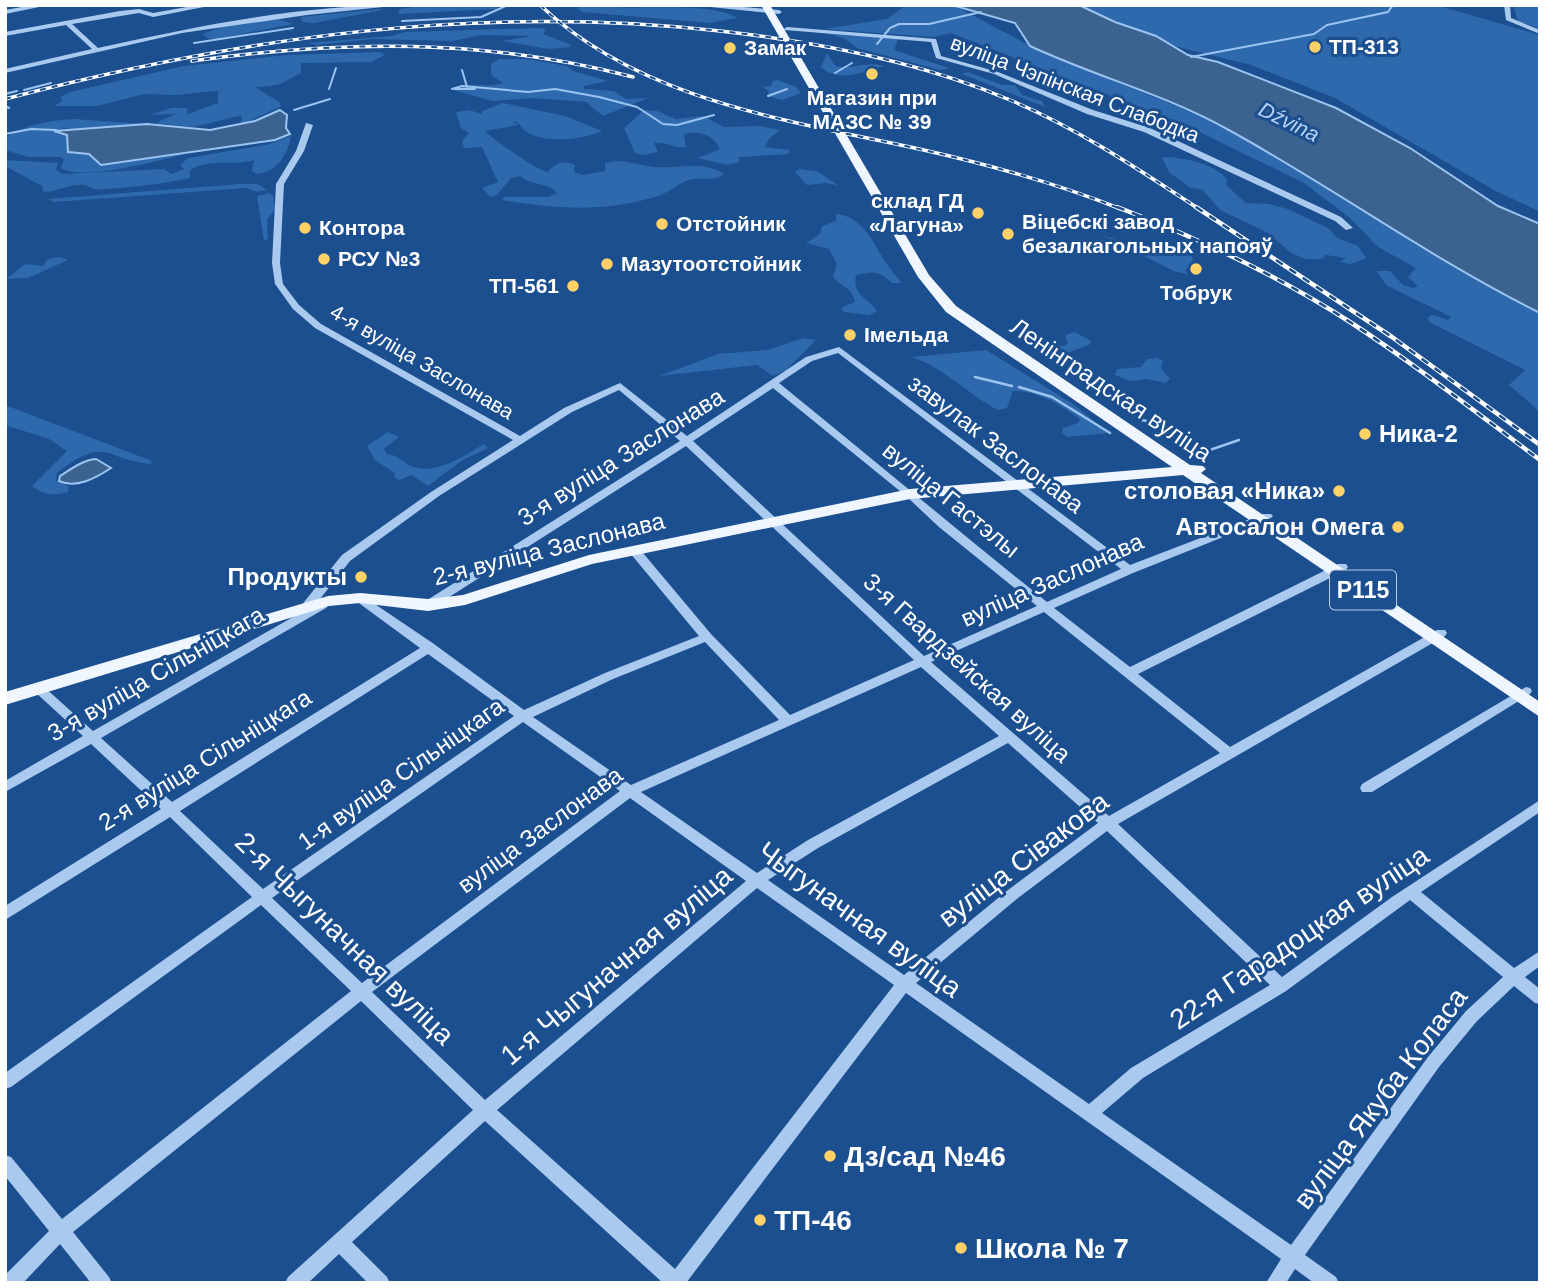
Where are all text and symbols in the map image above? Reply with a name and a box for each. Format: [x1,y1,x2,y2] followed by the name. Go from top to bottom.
[948,30,1203,147] street label: вуліца Чэпінская Слабодка
[1329,35,1399,58] place label: ТП-313
[744,36,807,59] place label: Замак
[1307,39,1323,55] marker: ТП-313
[722,40,738,56] marker: Замак
[864,66,880,82] marker: Магазин при МАЗС № 39
[807,86,937,133] place label: Магазин при МАЗС № 39
[1255,97,1323,146] water label: Dźvina
[869,189,964,236] place label: склад ГД «Лагуна»
[970,205,986,221] marker: склад ГД «Лагуна»
[1022,210,1273,257] place label: Віцебскі завод безалкагольных напояў
[676,212,786,235] place label: Отстойник
[319,216,405,239] place label: Контора
[654,216,670,232] marker: Отстойник
[297,220,313,236] marker: Контора
[1000,226,1016,242] marker: Віцебскі завод безалкагольных напояў
[338,247,420,270] place label: РСУ №3
[316,251,332,267] marker: РСУ №3
[621,252,802,275] place label: Мазутоотстойник
[599,256,615,272] marker: Мазутоотстойник
[1188,261,1204,277] marker: Тобрук
[489,274,559,297] place label: ТП-561
[565,278,581,294] marker: ТП-561
[1160,281,1233,304] place label: Тобрук
[326,300,518,424] street label: 4-я вуліца Заслонава
[1006,312,1217,467] street label: Ленінградская вуліца
[864,323,949,346] place label: Імельда
[842,327,858,343] marker: Імельда
[903,369,1090,519] street label: завулак Заслонава
[513,382,729,531] street label: 3-я вуліца Заслонава
[1379,420,1458,447] place label: Ника-2
[1357,426,1373,442] marker: Ника-2
[878,436,1025,563] street label: вуліца Гастэлы
[1124,477,1325,504] place label: столовая «Ника»
[1331,483,1347,499] marker: столовая «Ника»
[430,507,668,590] street label: 2-я вуліца Заслонава
[1176,513,1385,540] place label: Автосалон Омега
[1390,519,1406,535] marker: Автосалон Омега
[956,527,1148,632] street label: вуліца Заслонава
[228,563,347,590] place label: Продукты
[858,568,1077,768] street label: 3-я Гвардзейская вуліца
[353,569,369,585] marker: Продукты
[1330,570,1396,610] road number: Р115
[43,600,269,747] street label: 3-я вуліца Сільніцкага
[94,683,316,836] street label: 2-я вуліца Сільніцкага
[293,692,509,855] street label: 1-я вуліца Сільніцкага
[452,760,628,898] street label: вуліца Заслонава
[932,785,1115,933] street label: вуліца Сівакова
[229,826,461,1051] street label: 2-я Чыгуначная вуліца
[752,835,968,1004] street label: Чыгуначная вуліца
[1164,839,1435,1036] street label: 22-я Гарадоцкая вуліца
[495,860,738,1071] street label: 1-я Чыгуначная вуліца
[1287,982,1474,1215] street label: вуліца Якуба Коласа
[844,1141,1006,1172] place label: Дз/сад №46
[822,1148,838,1164] marker: Дз/сад №46
[774,1205,852,1236] place label: ТП-46
[752,1212,768,1228] marker: ТП-46
[975,1233,1129,1264] place label: Школа № 7
[953,1240,969,1256] marker: Школа № 7

